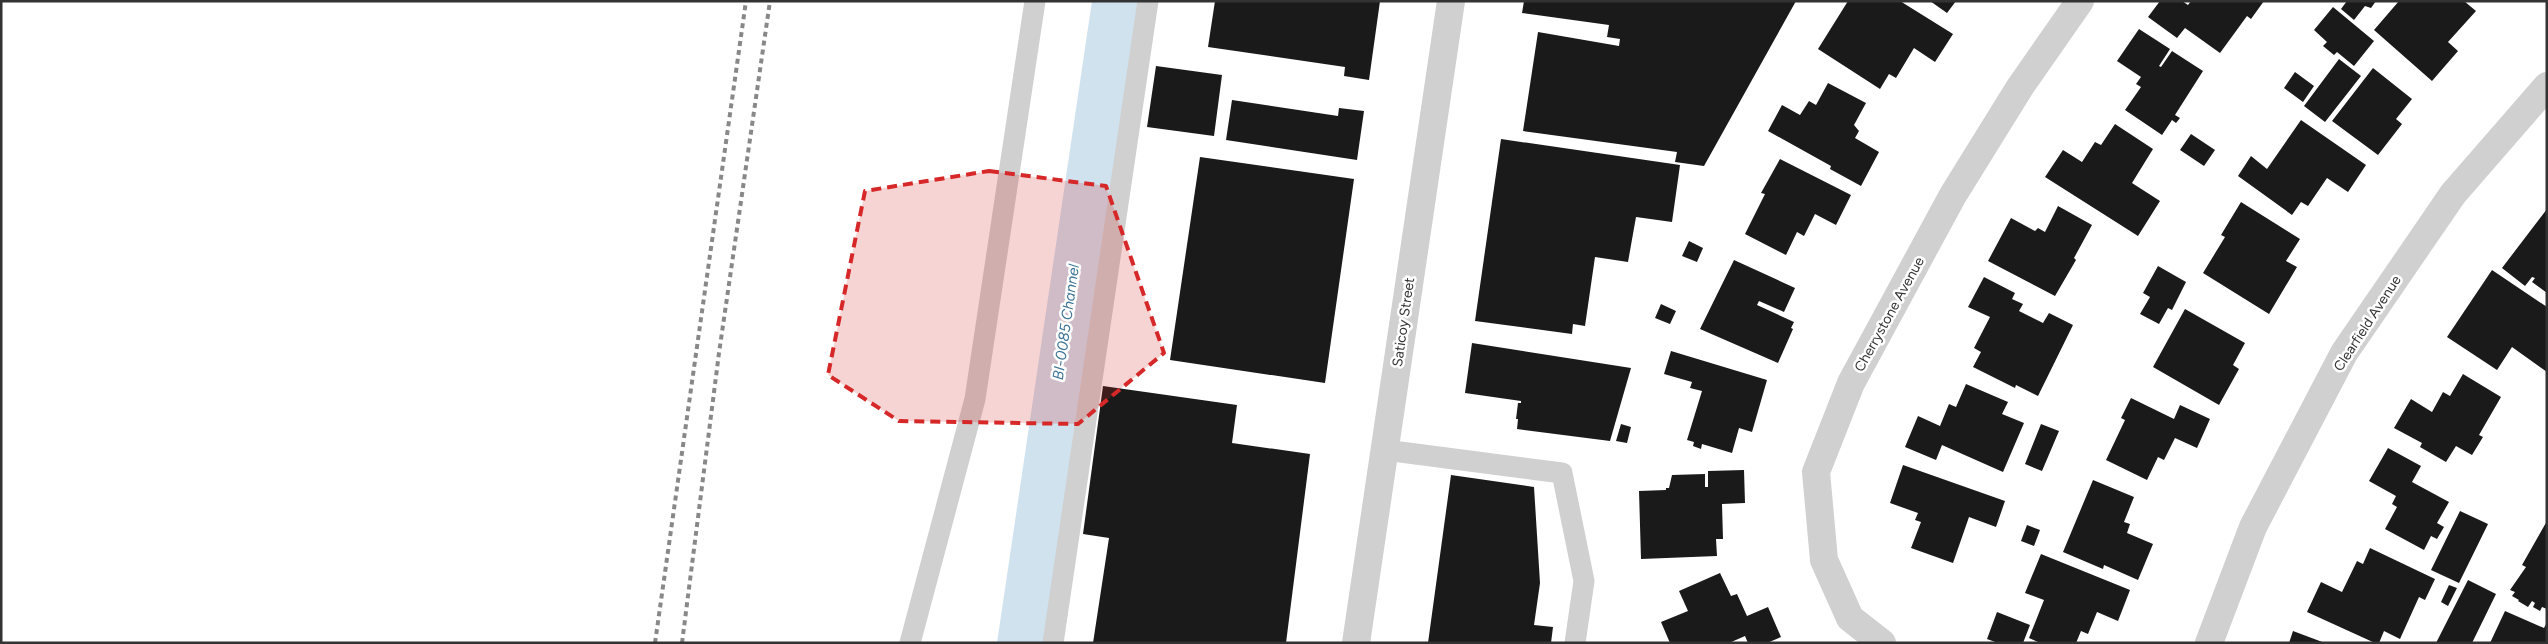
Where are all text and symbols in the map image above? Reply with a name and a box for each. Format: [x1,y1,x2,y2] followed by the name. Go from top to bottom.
[1851,254,1928,375] street label: Cherrystone Avenue
[1049,262,1083,381] water label: BI-0085 Channel
[2330,272,2405,374] street label: Clearfield Avenue
[1389,276,1418,368] street label: Saticoy Street

